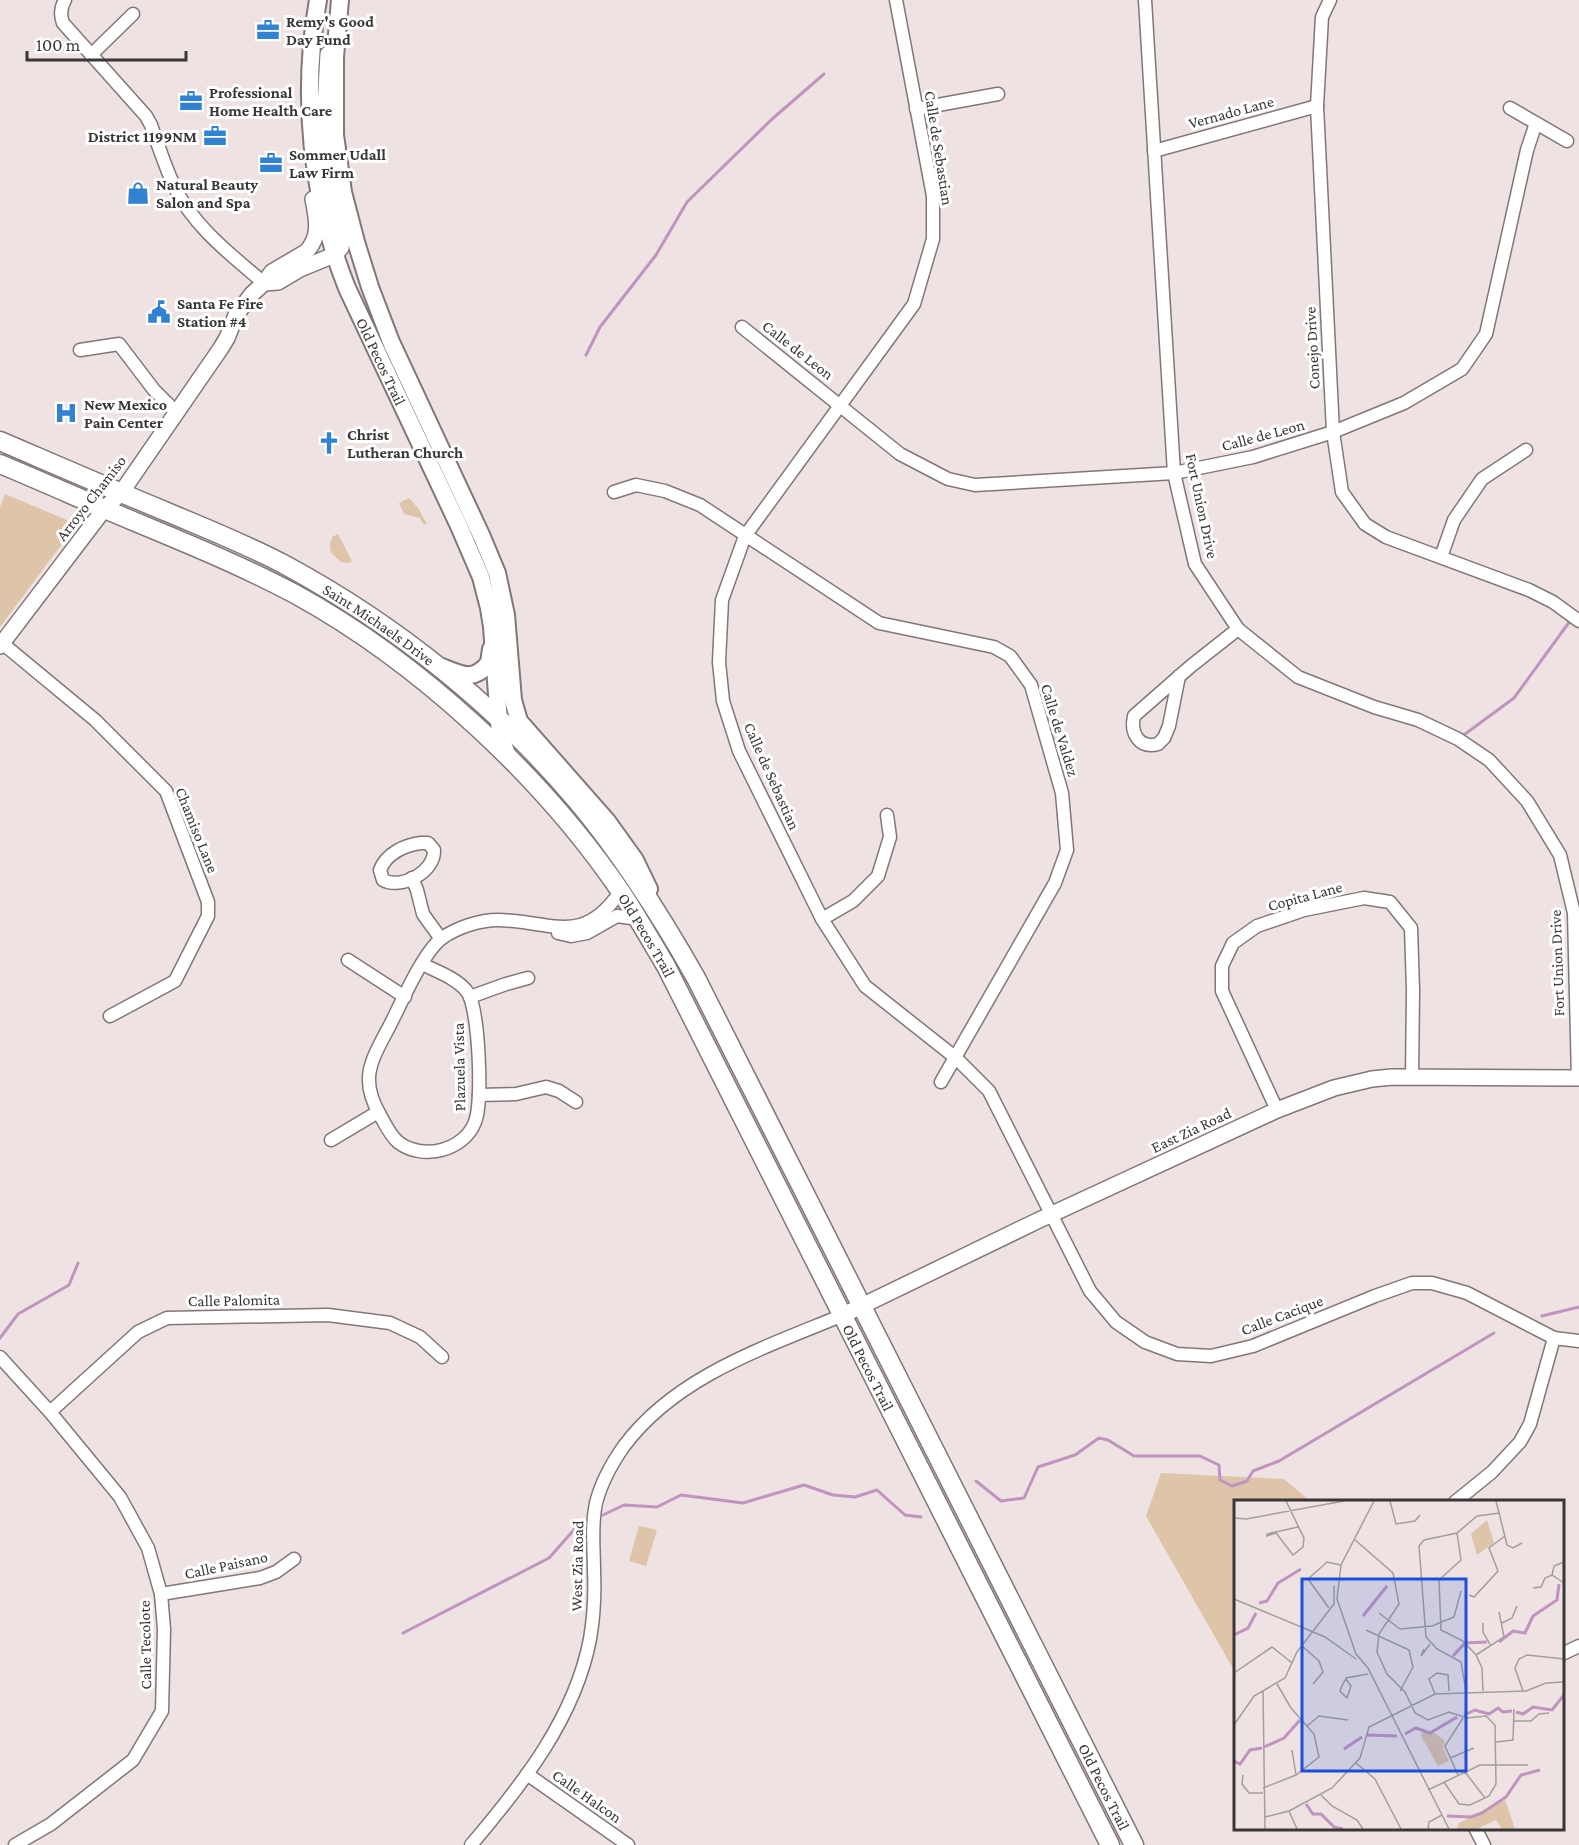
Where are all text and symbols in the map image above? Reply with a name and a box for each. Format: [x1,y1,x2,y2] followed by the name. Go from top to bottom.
[286,13,374,48] place label: Remy's Good Day Fund
[255,17,281,43] office icon: Remy's Good Day Fund
[27,24,186,62] scale bar
[36,35,81,55] text: 100 m
[209,84,333,119] place label: Professional Home Health Care
[178,88,204,114] office icon: Professional Home Health Care
[922,90,956,207] street label: Calle de Sebastian
[1187,92,1275,132] street label: Vernado Lane
[202,123,228,149] office icon: District 1199NM
[88,128,197,145] place label: District 1199NM
[289,146,386,181] place label: Sommer Udall Law Firm
[258,150,284,176] office icon: Sommer Udall Law Firm
[156,176,258,211] place label: Natural Beauty Salon and Spa
[125,180,151,206] shop icon: Natural Beauty Salon and Spa
[177,295,264,330] place label: Santa Fe Fire Station #4
[146,299,172,325] public building icon: Santa Fe Fire Station #4
[1301,306,1324,390] street label: Conejo Drive
[354,315,409,408] street label: Old Pecos Trail
[759,317,837,383] street label: Calle de Leon
[84,396,167,431] place label: New Mexico Pain Center
[53,400,79,426] hospital icon: New Mexico Pain Center
[1220,416,1307,454] street label: Calle de Leon
[347,426,463,461] place label: Christ Lutheran Church
[316,430,342,456] church icon: Christ Lutheran Church
[53,452,130,544] street label: Arroyo Chamiso
[1183,452,1221,560] street label: Fort Union Drive
[320,580,438,669] street label: Saint Michaels Drive
[1038,682,1082,779] street label: Calle de Valdez
[741,720,803,833] street label: Calle de Sebastian
[172,785,222,875] street label: Chamiso Lane
[1266,878,1344,915] street label: Copita Lane
[615,890,679,980] street label: Old Pecos Trail
[1547,909,1567,1017] street label: Fort Union Drive
[450,1022,468,1111] street label: Plazuela Vista
[1148,1104,1234,1156] street label: East Zia Road
[188,1291,281,1309] street label: Calle Palomita
[1239,1292,1326,1339] street label: Calle Cacique
[840,1321,898,1413] street label: Old Pecos Trail
[1234,1500,1564,1830] inset map
[568,1520,586,1612] street label: West Zia Road
[183,1548,269,1582] street label: Calle Paisano
[136,1600,154,1690] street label: Calle Tecolote
[1076,1740,1133,1833] street label: Old Pecos Trail
[549,1766,625,1826] street label: Calle Halcon

